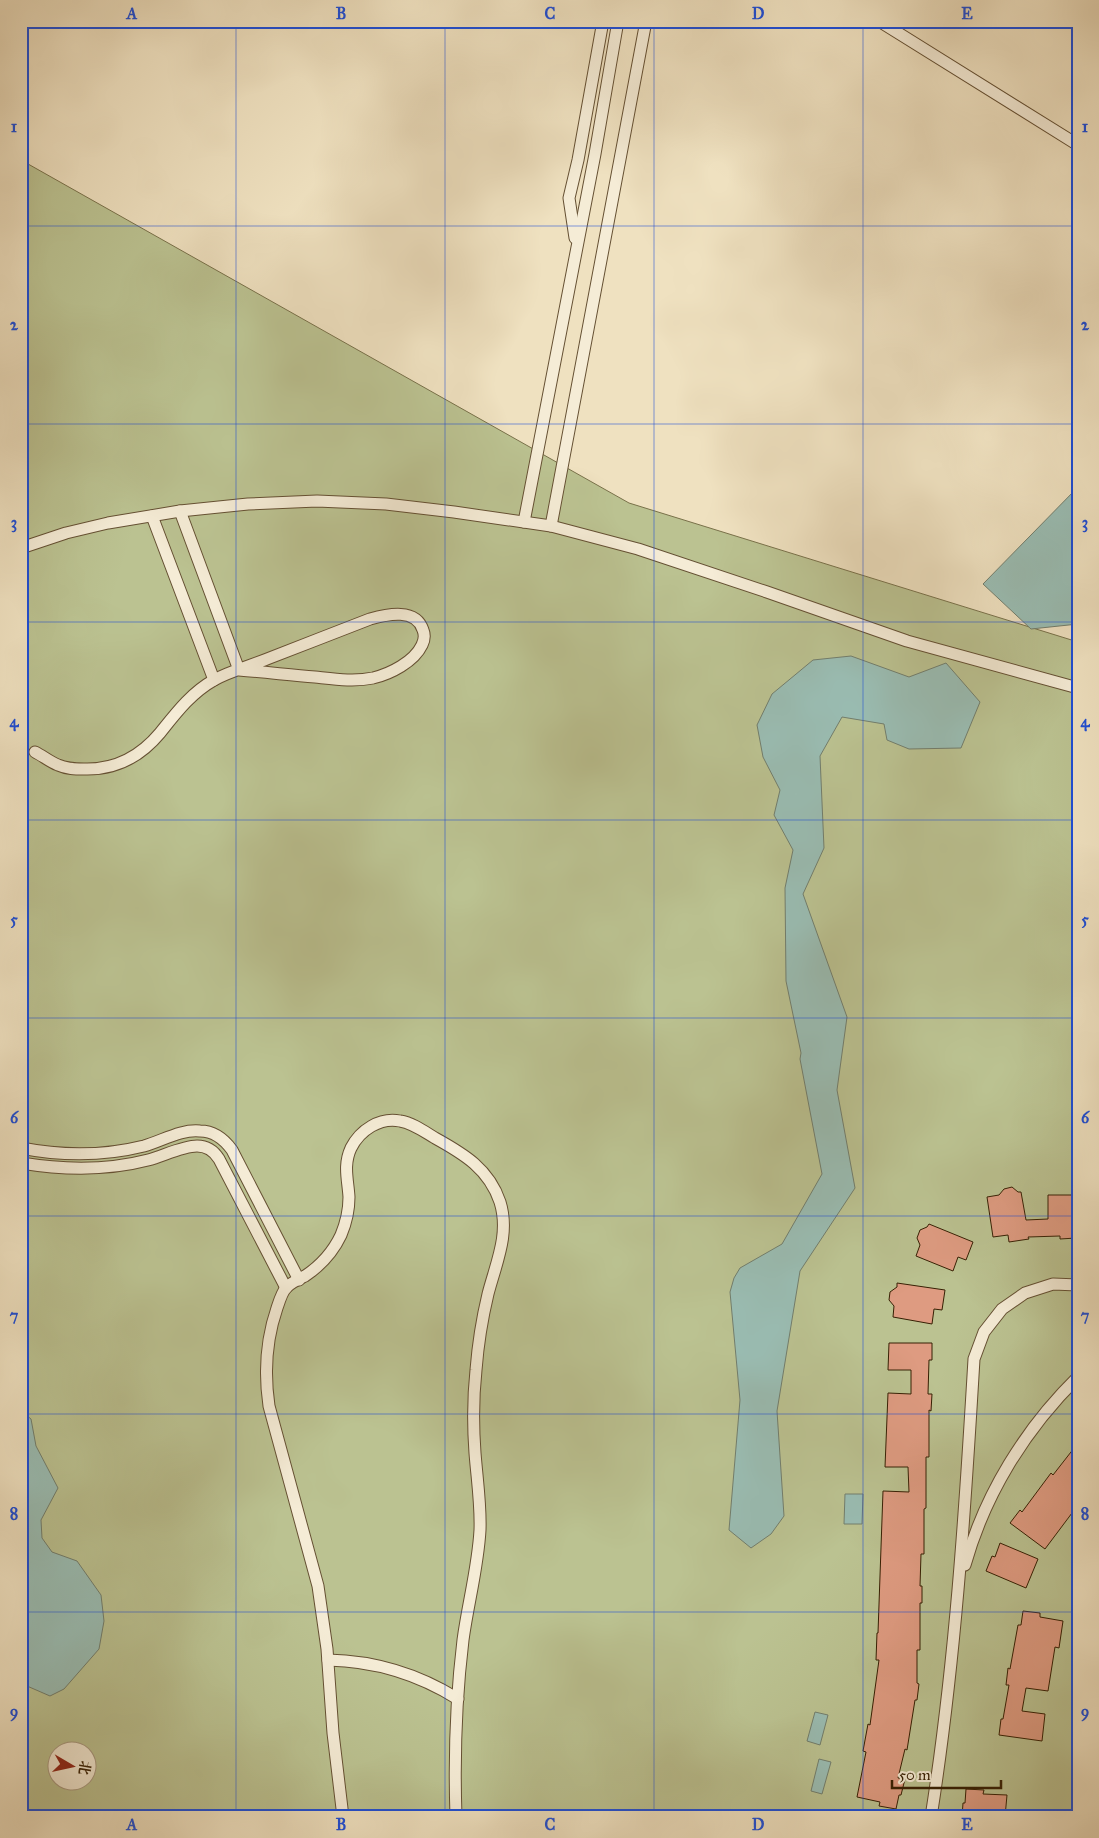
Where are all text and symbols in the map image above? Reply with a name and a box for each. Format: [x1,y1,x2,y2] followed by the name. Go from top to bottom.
[126,4,138,23] text: A
[336,4,346,23] text: B
[545,4,556,23] text: C
[752,4,765,23] text: D
[961,4,973,23] text: E
[11,117,18,136] text: 1
[1082,117,1089,136] text: 1
[10,315,19,334] text: 2
[1081,315,1090,334] text: 2
[11,513,17,533] text: 3
[1082,513,1088,533] text: 3
[10,712,20,732] text: 4
[1081,712,1091,732] text: 4
[10,910,18,929] text: 5
[1081,910,1089,929] text: 5
[10,1108,19,1127] text: 6
[1081,1108,1090,1127] text: 6
[10,1306,19,1325] text: 7
[1081,1306,1090,1325] text: 7
[10,1504,18,1523] text: 8
[1081,1504,1089,1523] text: 8
[10,1702,18,1722] text: 9
[1081,1702,1089,1722] text: 9
[48,1740,98,1790] north arrow
[892,1758,1000,1790] scale bar
[75,1760,94,1776] text: 北
[899,1766,931,1784] text: 50 m
[126,1815,138,1834] text: A
[336,1815,346,1834] text: B
[545,1815,556,1834] text: C
[752,1815,765,1834] text: D
[961,1815,973,1834] text: E

